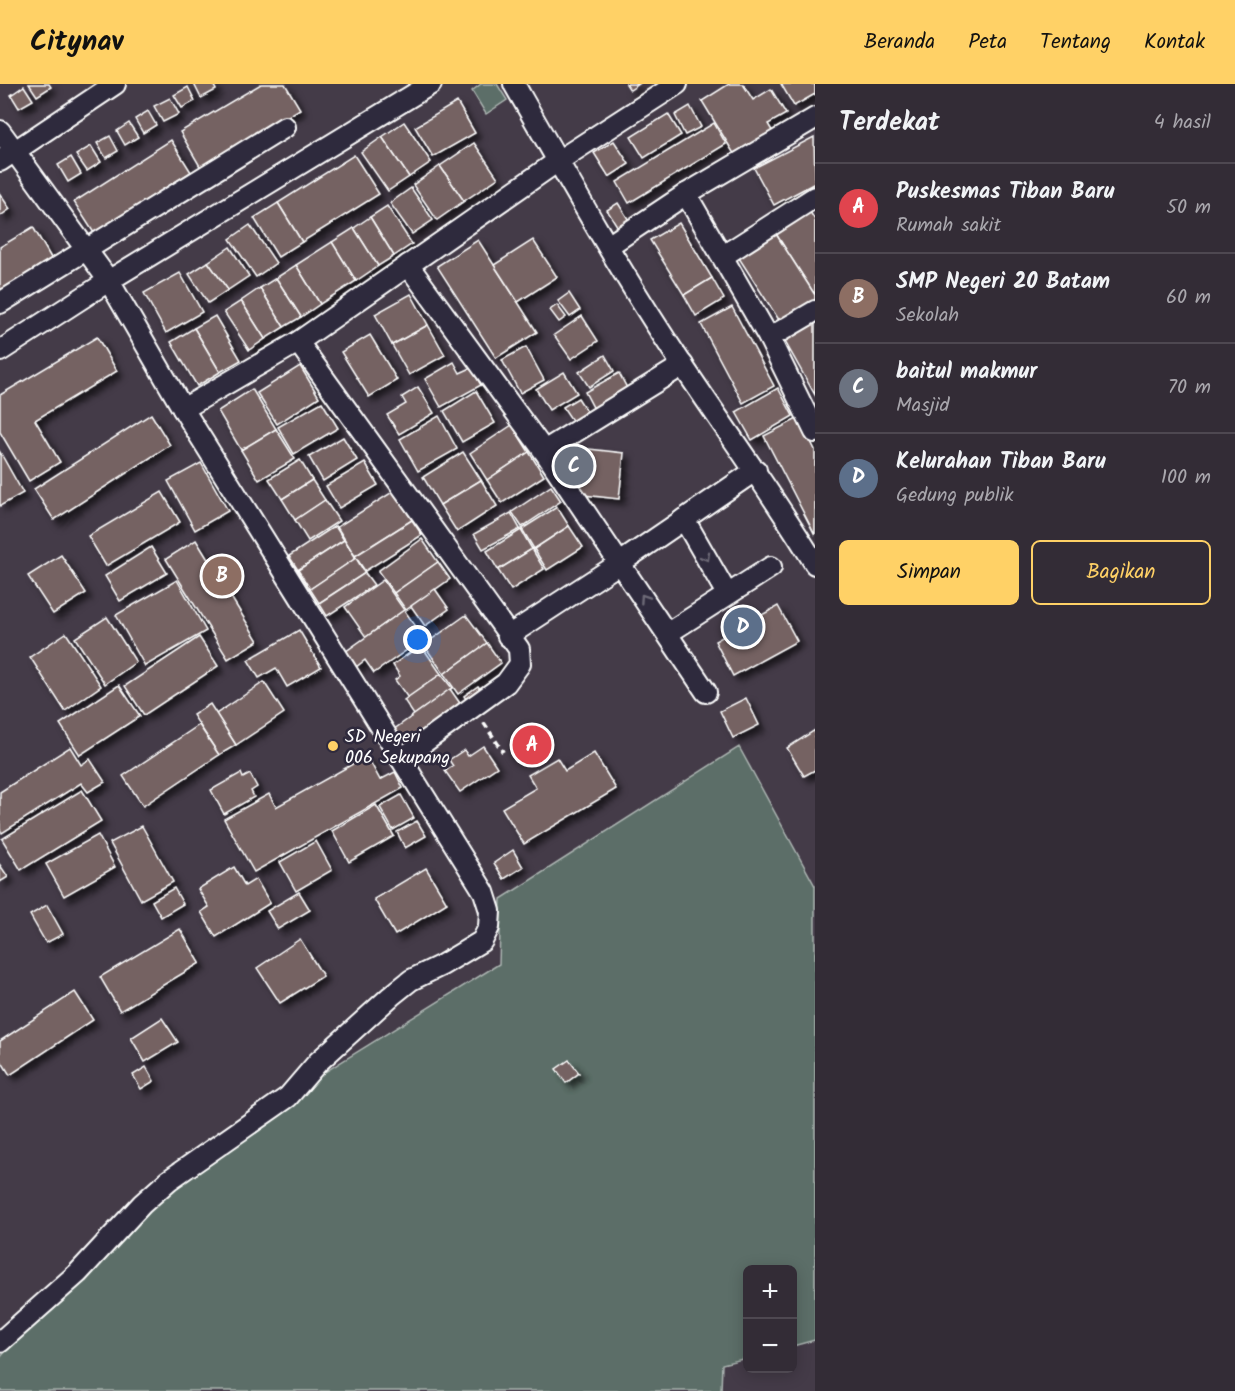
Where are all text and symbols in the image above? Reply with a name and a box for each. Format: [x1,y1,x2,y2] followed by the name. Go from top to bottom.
[30,20,123,65] text: Citynav
[864,26,935,59] text: Beranda
[968,26,1007,59] text: Peta
[1040,26,1111,59] text: Tentang
[1144,26,1205,59] text: Kontak
[839,102,940,144] text: Terdekat
[1154,107,1211,139] text: 4 hasil
[896,175,1115,210] text: Puskesmas Tiban Baru
[852,192,865,224] text: A
[1166,192,1211,224] text: 50 m
[896,210,1001,242] text: Rumah sakit
[896,265,1110,300] text: SMP Negeri 20 Batam
[852,282,865,314] text: B
[1166,282,1211,314] text: 60 m
[896,300,959,332] text: Sekolah
[896,355,1037,390] text: baitul makmur
[852,372,865,404] text: C
[1168,372,1211,404] text: 70 m
[896,390,950,422] text: Masjid
[554,444,594,488] pin: C
[896,445,1106,480] text: Kelurahan Tiban Baru
[852,462,865,494] text: D
[1161,462,1211,494] text: 100 m
[896,480,1014,512] text: Gedung publik
[839,540,1019,605] button: Simpan
[1031,540,1211,605] button: Bagikan
[698,551,710,561] one-way arrow
[202,554,242,598] pin: B
[640,594,651,605] one-way arrow
[724,604,762,650] pin: D
[403,625,432,654] your location
[512,722,552,768] pin: A
[345,723,450,773] place label: SD Negeri 006 Sekupang
[326,739,340,753] marker: SD Negeri 006 Sekupang
[743,1265,797,1373] map controls
[743,1265,797,1319] button: +
[743,1319,797,1373] button: −

